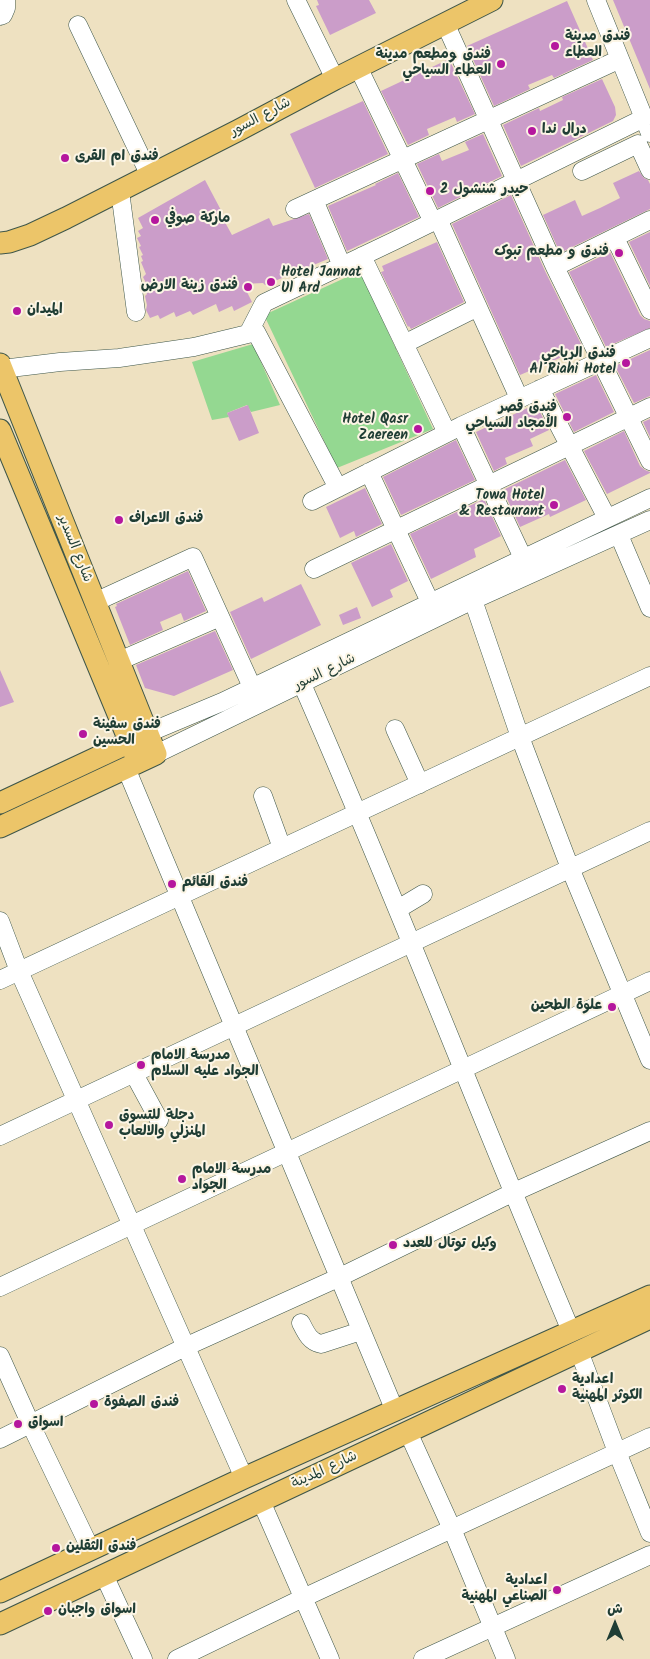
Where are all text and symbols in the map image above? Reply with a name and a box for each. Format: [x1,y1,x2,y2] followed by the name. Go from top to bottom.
[565,30,630,62] place label: فندق مدينة العطاء
[549,40,561,52] marker: فندق مدينة العطاء
[376,48,491,80] place label: فندق ومطعم مدينة العطاء السياحي
[495,58,507,70] marker: فندق ومطعم مدينة العطاء السياحي
[228,95,294,141] street label: شارع السور
[542,123,587,139] place label: درال ندا
[526,125,538,137] marker: درال ندا
[75,150,159,166] place label: فندق ام القرى
[59,152,71,164] marker: فندق ام القرى
[440,183,528,199] place label: حيدر شنشول 2
[424,185,436,197] marker: حيدر شنشول 2
[165,212,230,228] place label: ماركة صوفي
[149,214,161,226] marker: ماركة صوفي
[495,245,609,261] place label: فندق و مطعم تبوک
[613,247,625,259] marker: فندق و مطعم تبوک
[281,266,362,298] place label: Hotel Jannat Ul Ard
[265,276,277,288] marker: Hotel Jannat Ul Ard
[141,279,238,295] place label: فندق زينة الارض
[242,281,254,293] marker: فندق زينة الارض
[27,303,63,319] place label: الميدان
[11,305,23,317] marker: الميدان
[530,347,616,380] place label: فندق الرياحي Al Riahi Hotel
[620,357,632,369] marker: فندق الرياحي Al Riahi Hotel
[466,401,557,434] place label: فندق قصر الأمجاد السياحي
[561,411,573,423] marker: فندق قصر الأمجاد السياحي
[342,413,408,446] place label: Hotel Qasr Zaereen
[412,423,424,435] marker: Hotel Qasr Zaereen
[459,489,544,522] place label: Towa Hotel & Restaurant
[548,499,560,511] marker: Towa Hotel & Restaurant
[129,512,203,528] place label: فندق الاعراف
[53,513,95,585] street label: شارع السدير
[113,514,125,526] marker: فندق الاعراف
[291,651,359,695] street label: شارع السور
[93,718,161,750] place label: فندق سفينة الحسين
[77,728,89,740] marker: فندق سفينة الحسين
[182,876,248,892] place label: فندق القائم
[166,878,178,890] marker: فندق القائم
[531,999,602,1015] place label: علوة الطحين
[606,1001,618,1013] marker: علوة الطحين
[151,1049,259,1082] place label: مدرسة الامام الجواد عليه السلام
[135,1059,147,1071] marker: مدرسة الامام الجواد عليه السلام
[119,1109,205,1142] place label: دجلة للتسوق المنزلي والالعاب
[103,1119,115,1131] marker: دجلة للتسوق المنزلي والالعاب
[192,1163,271,1196] place label: مدرسة الامام الجواد
[176,1173,188,1185] marker: مدرسة الامام الجواد
[403,1237,497,1253] place label: وكيل توتال للعدد
[387,1239,399,1251] marker: وكيل توتال للعدد
[572,1373,642,1405] place label: اعدادية الكوثر المهنية
[556,1383,568,1395] marker: اعدادية الكوثر المهنية
[104,1396,179,1412] place label: فندق الصفوة
[88,1398,100,1410] marker: فندق الصفوة
[28,1416,63,1432] place label: اسواق
[12,1418,24,1430] marker: اسواق
[290,1449,360,1493] street label: شارع المدينة
[66,1540,136,1556] place label: فندق الثقلين
[50,1542,62,1554] marker: فندق الثقلين
[461,1574,547,1606] place label: اعدادية الصناعي المهنية
[551,1584,563,1596] marker: اعدادية الصناعي المهنية
[607,1598,623,1620] text: ش
[590,1599,640,1649] north arrow
[58,1603,136,1619] place label: اسواق واجبان
[42,1605,54,1617] marker: اسواق واجبان

